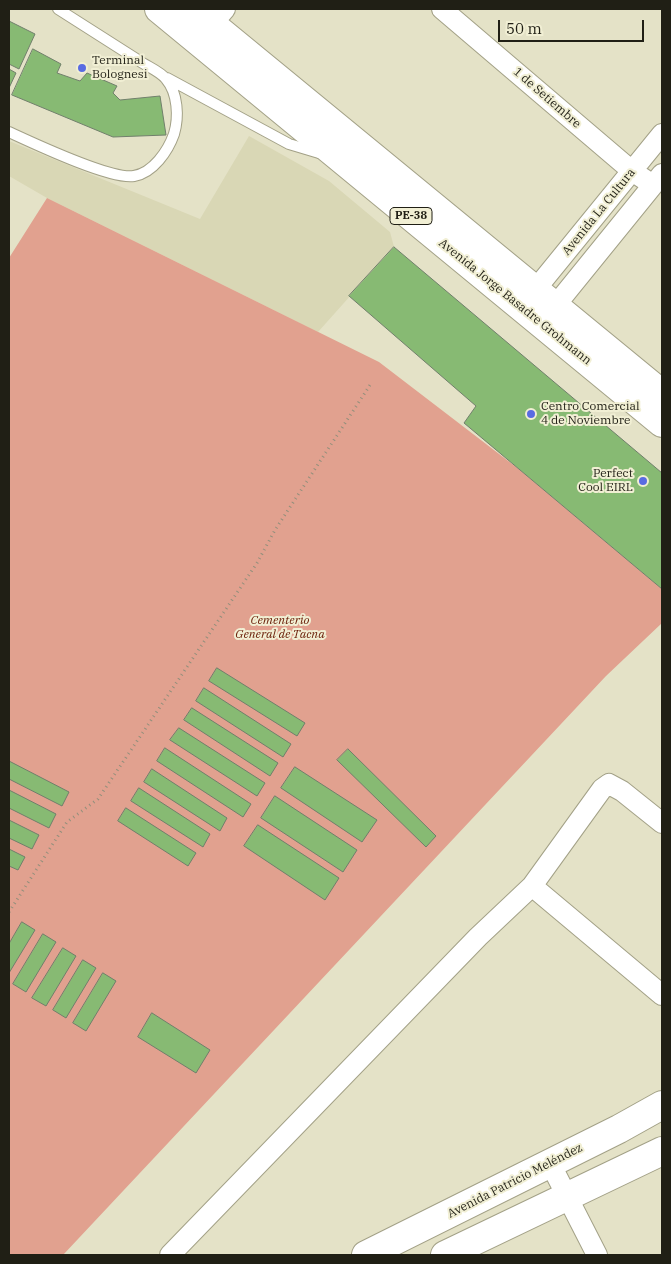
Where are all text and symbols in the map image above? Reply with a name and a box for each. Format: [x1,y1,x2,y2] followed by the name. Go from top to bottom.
[501,10,647,42] scale bar
[506,19,542,38] text: 50 m
[92,54,147,82] place label: Terminal Bolognesi
[76,62,88,74] marker: Terminal Bolognesi
[510,65,584,131] street label: 1 de Setiembre
[560,166,638,258] street label: Avenida La Cultura
[390,208,432,225] road number: PE-38
[436,236,594,368] street label: Avenida Jorge Basadre Grohmann
[541,400,640,428] place label: Centro Comercial 4 de Noviembre
[525,408,537,420] marker: Centro Comercial 4 de Noviembre
[578,467,633,495] place label: Perfect Cool EIRL
[637,475,649,487] marker: Perfect Cool EIRL
[235,614,325,642] park label: Cementerio General de Tacna
[445,1141,585,1221] street label: Avenida Patricio Meléndez

